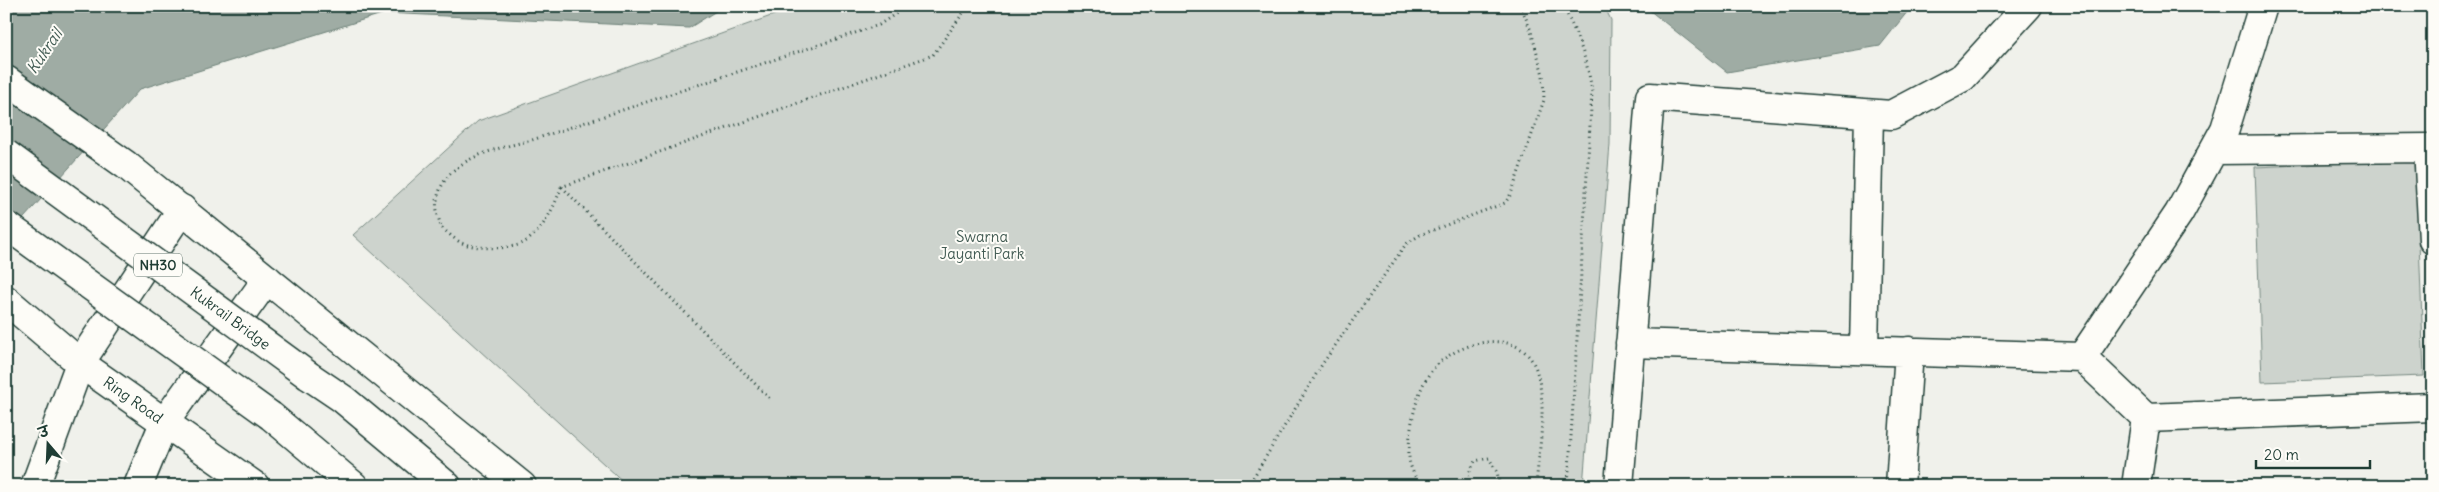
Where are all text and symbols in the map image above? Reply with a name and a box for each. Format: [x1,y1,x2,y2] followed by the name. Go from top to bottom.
[22,23,68,77] water label: Kukrail
[940,227,1025,263] park label: Swarna Jayanti Park
[134,254,182,276] road number: NH30
[187,282,274,354] street label: Kukrail Bridge
[100,372,167,428] street label: Ring Road
[22,420,72,470] north arrow
[35,421,53,442] text: उ
[2256,437,2370,469] scale bar
[2264,445,2299,464] text: 20 m

